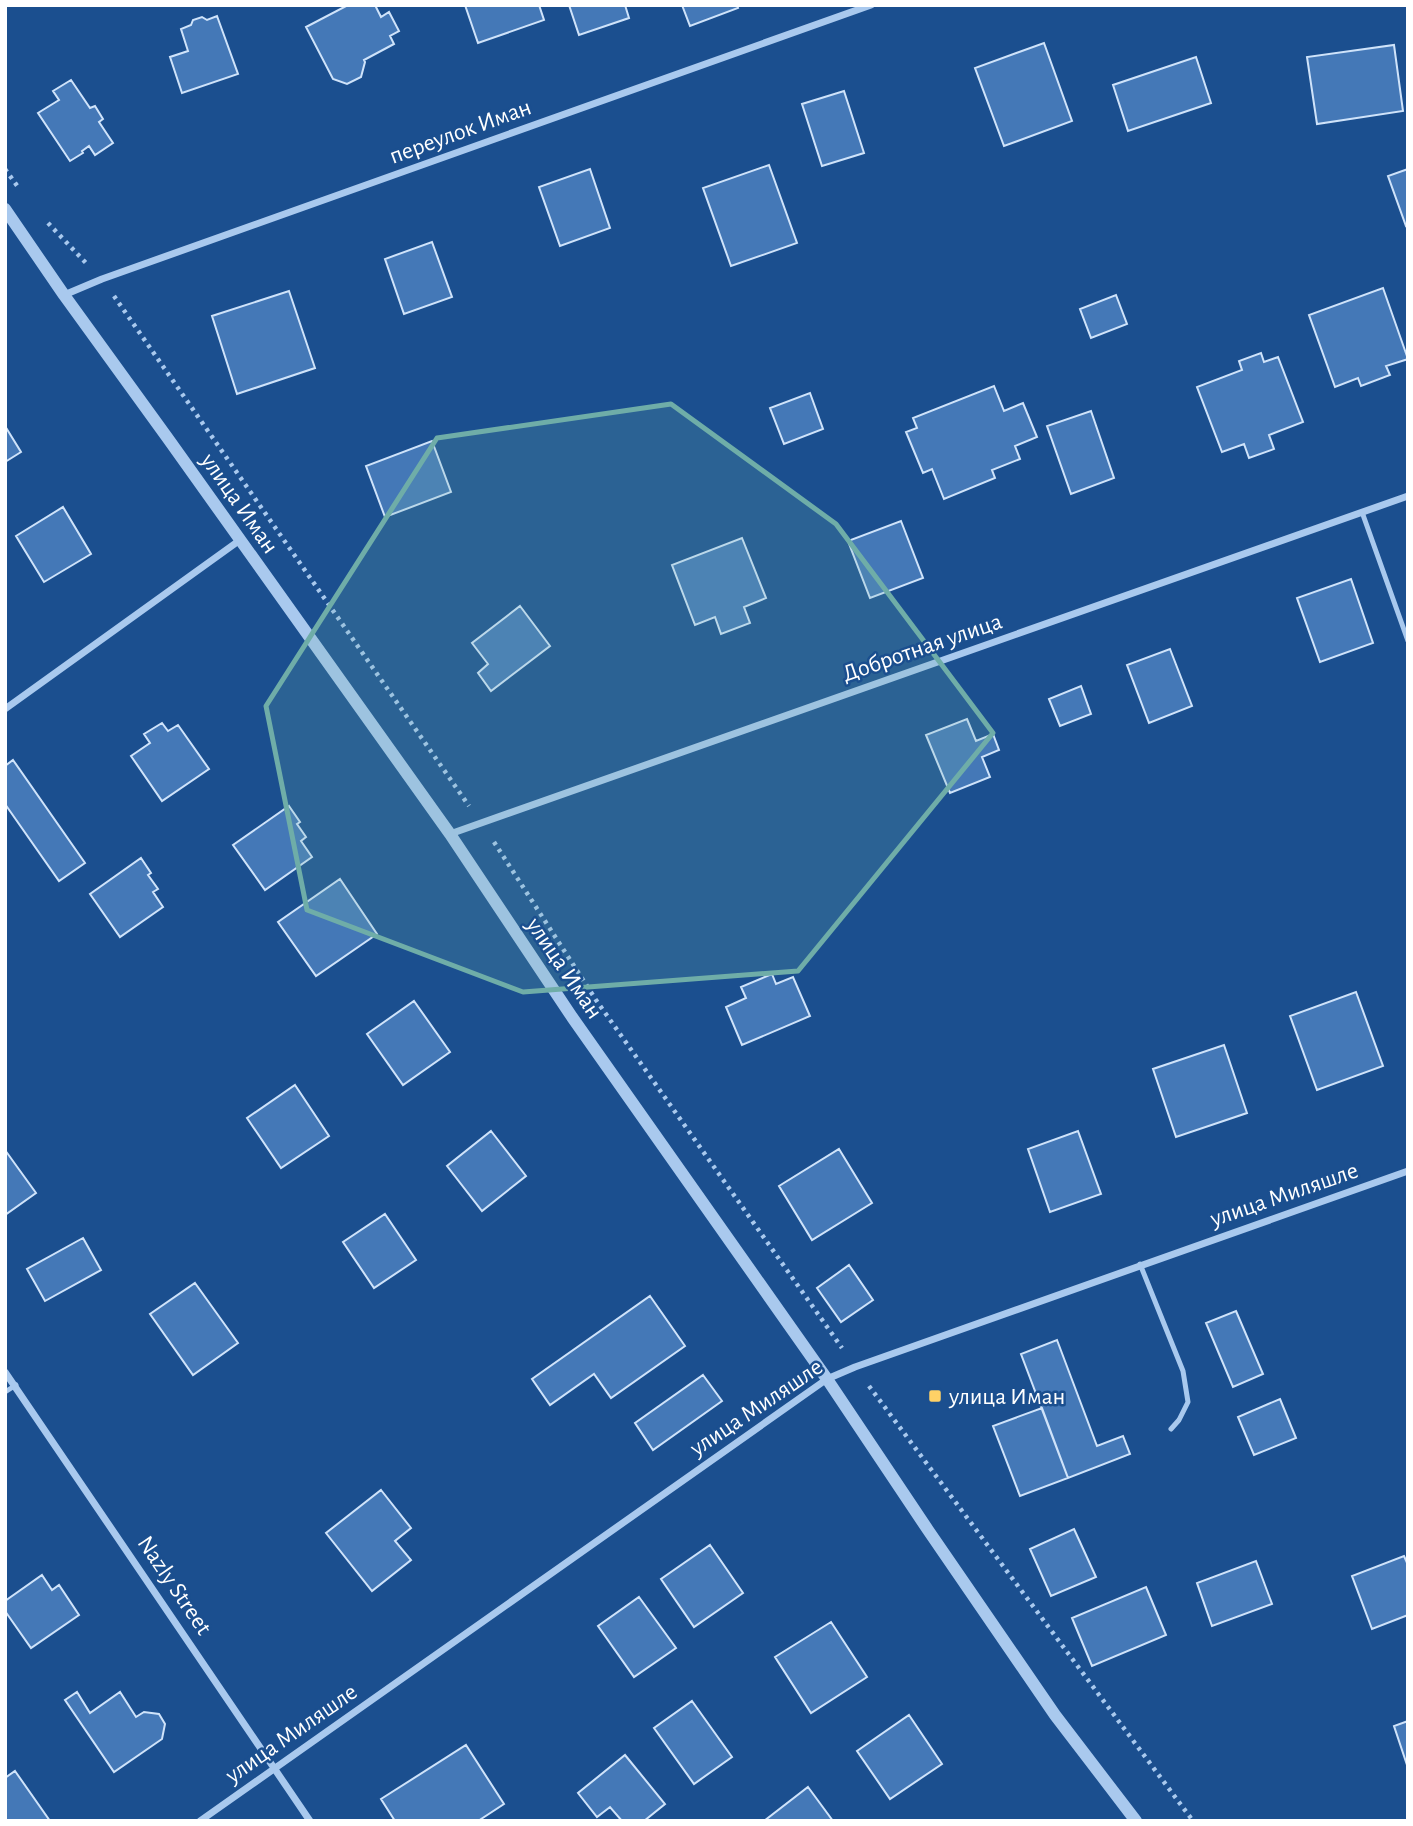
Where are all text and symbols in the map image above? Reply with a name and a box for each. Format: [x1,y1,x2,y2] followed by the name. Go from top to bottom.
[386,95,535,169] street label: переулок Иман
[195,448,282,558] street label: улица Иман
[839,609,1005,687] street label: Добротная улица
[521,913,607,1023] street label: улица Иман
[1206,1158,1361,1232] street label: улица Миляшле
[685,1355,827,1462] street label: улица Миляшле
[948,1385,1065,1409] place label: улица Иман
[927,1388,943,1404] marker: улица Иман
[132,1532,216,1640] street label: Nazly Street
[221,1680,362,1789] street label: улица Миляшле

